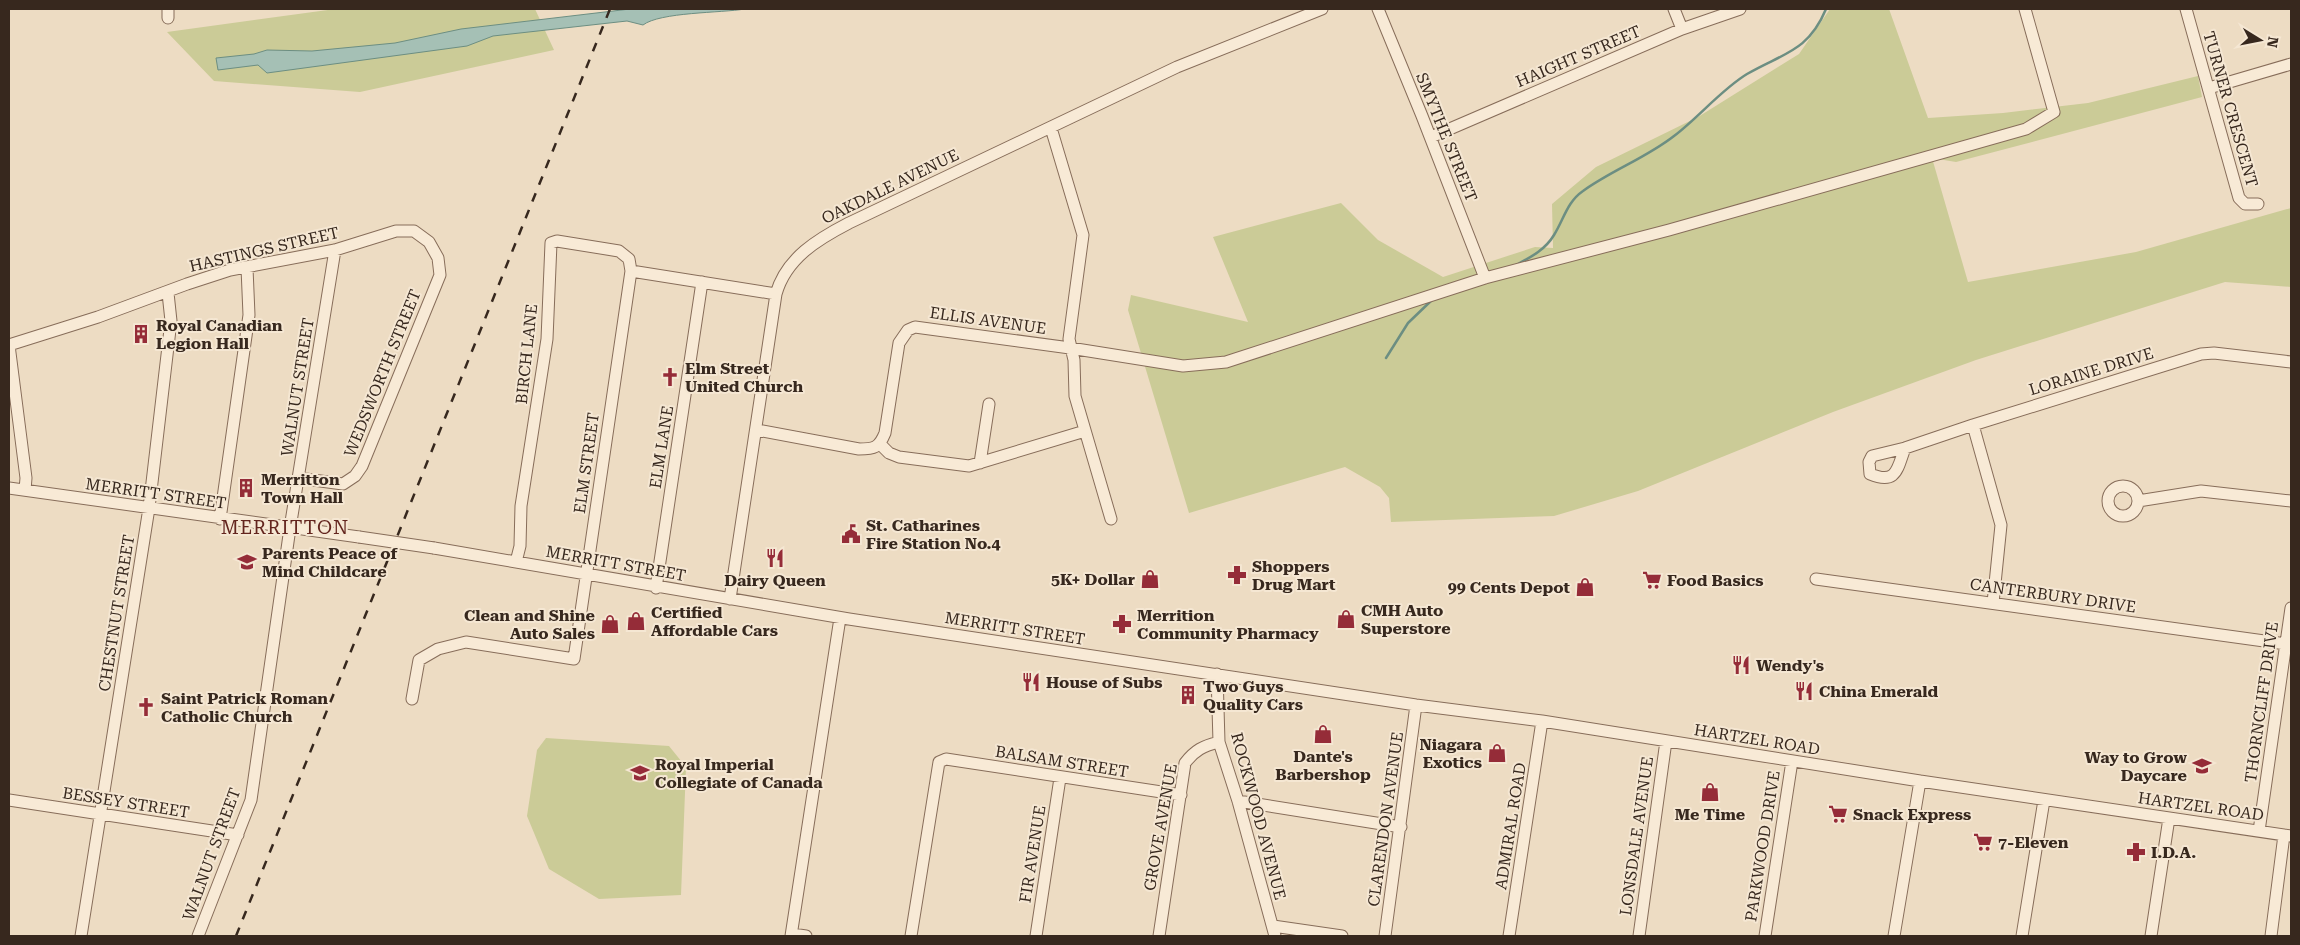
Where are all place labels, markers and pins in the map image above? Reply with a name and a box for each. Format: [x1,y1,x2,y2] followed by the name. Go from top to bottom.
[156,316,283,353] place label: Royal Canadian Legion Hall
[130,323,152,345] building icon: Royal Canadian Legion Hall
[685,359,803,396] place label: Elm Street United Church
[659,366,681,388] church icon: Elm Street United Church
[261,470,344,507] place label: Merritton Town Hall
[235,477,257,499] building icon: Merritton Town Hall
[866,516,1001,553] place label: St. Catharines Fire Station No.4
[840,523,862,545] public building icon: St. Catharines Fire Station No.4
[262,544,399,581] place label: Parents Peace of Mind Childcare
[764,547,786,569] restaurant icon: Dairy Queen
[236,551,258,573] school or university icon: Parents Peace of Mind Childcare
[1252,557,1336,594] place label: Shoppers Drug Mart
[1226,564,1248,586] pharmacy icon: Shoppers Drug Mart
[1139,568,1161,590] shop icon: 5K+ Dollar
[1641,569,1663,591] supermarket icon: Food Basics
[1051,570,1135,589] place label: 5K+ Dollar
[724,571,826,590] place label: Dairy Queen
[1667,571,1764,590] place label: Food Basics
[1574,576,1596,598] shop icon: 99 Cents Depot
[1448,578,1570,597] place label: 99 Cents Depot
[1361,601,1451,638] place label: CMH Auto Superstore
[651,603,778,640] place label: Certified Affordable Cars
[464,606,595,643] place label: Clean and Shine Auto Sales
[1137,606,1319,643] place label: Merrition Community Pharmacy
[1335,608,1357,630] shop icon: CMH Auto Superstore
[625,610,647,632] shop icon: Certified Affordable Cars
[599,613,621,635] shop icon: Clean and Shine Auto Sales
[1111,613,1133,635] pharmacy icon: Merrition Community Pharmacy
[1730,654,1752,676] restaurant icon: Wendy's
[1756,656,1824,675] place label: Wendy's
[1020,671,1042,693] restaurant icon: House of Subs
[1046,673,1162,692] place label: House of Subs
[1203,677,1303,714] place label: Two Guys Quality Cars
[1793,680,1815,702] restaurant icon: China Emerald
[1819,682,1938,701] place label: China Emerald
[1177,684,1199,706] building icon: Two Guys Quality Cars
[161,689,328,726] place label: Saint Patrick Roman Catholic Church
[135,696,157,718] church icon: Saint Patrick Roman Catholic Church
[1312,723,1334,745] shop icon: Dante's Barbershop
[1419,735,1483,772] place label: Niagara Exotics
[1486,742,1508,764] shop icon: Niagara Exotics
[1275,747,1371,784] place label: Dante's Barbershop
[2084,748,2187,785] place label: Way to Grow Daycare
[655,755,823,792] place label: Royal Imperial Collegiate of Canada
[2191,755,2213,777] school or university icon: Way to Grow Daycare
[629,762,651,784] school or university icon: Royal Imperial Collegiate of Canada
[1699,781,1721,803] shop icon: Me Time
[1827,803,1849,825] supermarket icon: Snack Express
[1675,805,1745,824] place label: Me Time
[1853,805,1971,824] place label: Snack Express
[1972,831,1994,853] supermarket icon: 7-Eleven
[1998,833,2069,852] place label: 7-Eleven
[2125,841,2147,863] pharmacy icon: I.D.A.
[2151,843,2196,862] place label: I.D.A.

